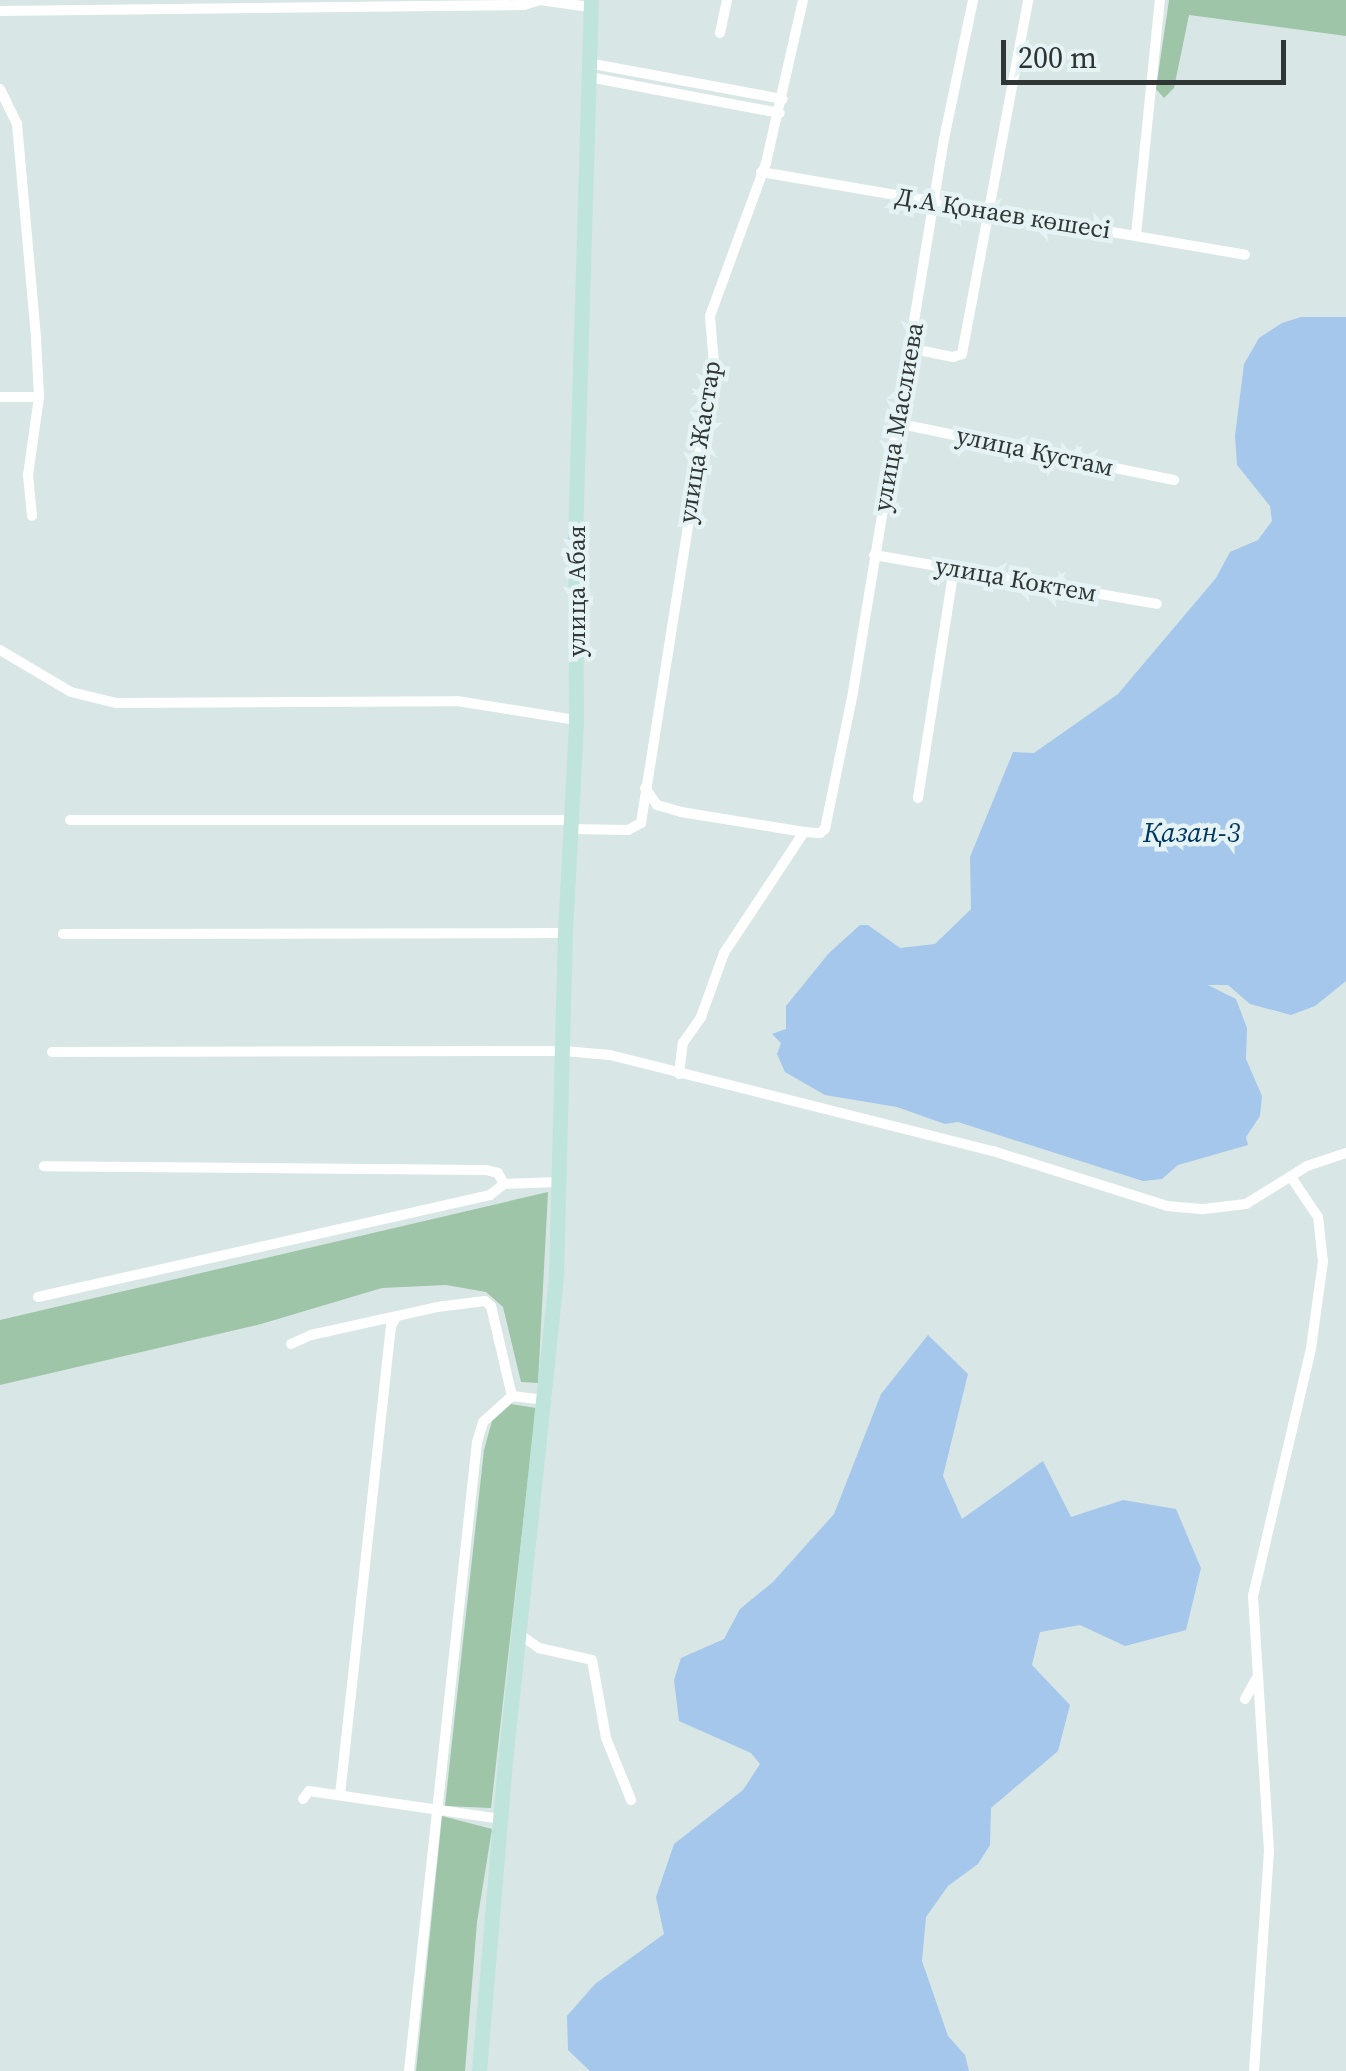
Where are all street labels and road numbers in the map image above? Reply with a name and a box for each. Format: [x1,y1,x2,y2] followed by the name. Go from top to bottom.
[893,181,1113,245] street label: Д.А Қонаев көшесі
[867,320,929,514] street label: улица Маслиева
[671,359,727,525] street label: улица Жастар
[954,420,1116,482] street label: улица Кустам
[561,525,591,657] street label: улица Абая
[933,550,1099,608] street label: улица Коктем

